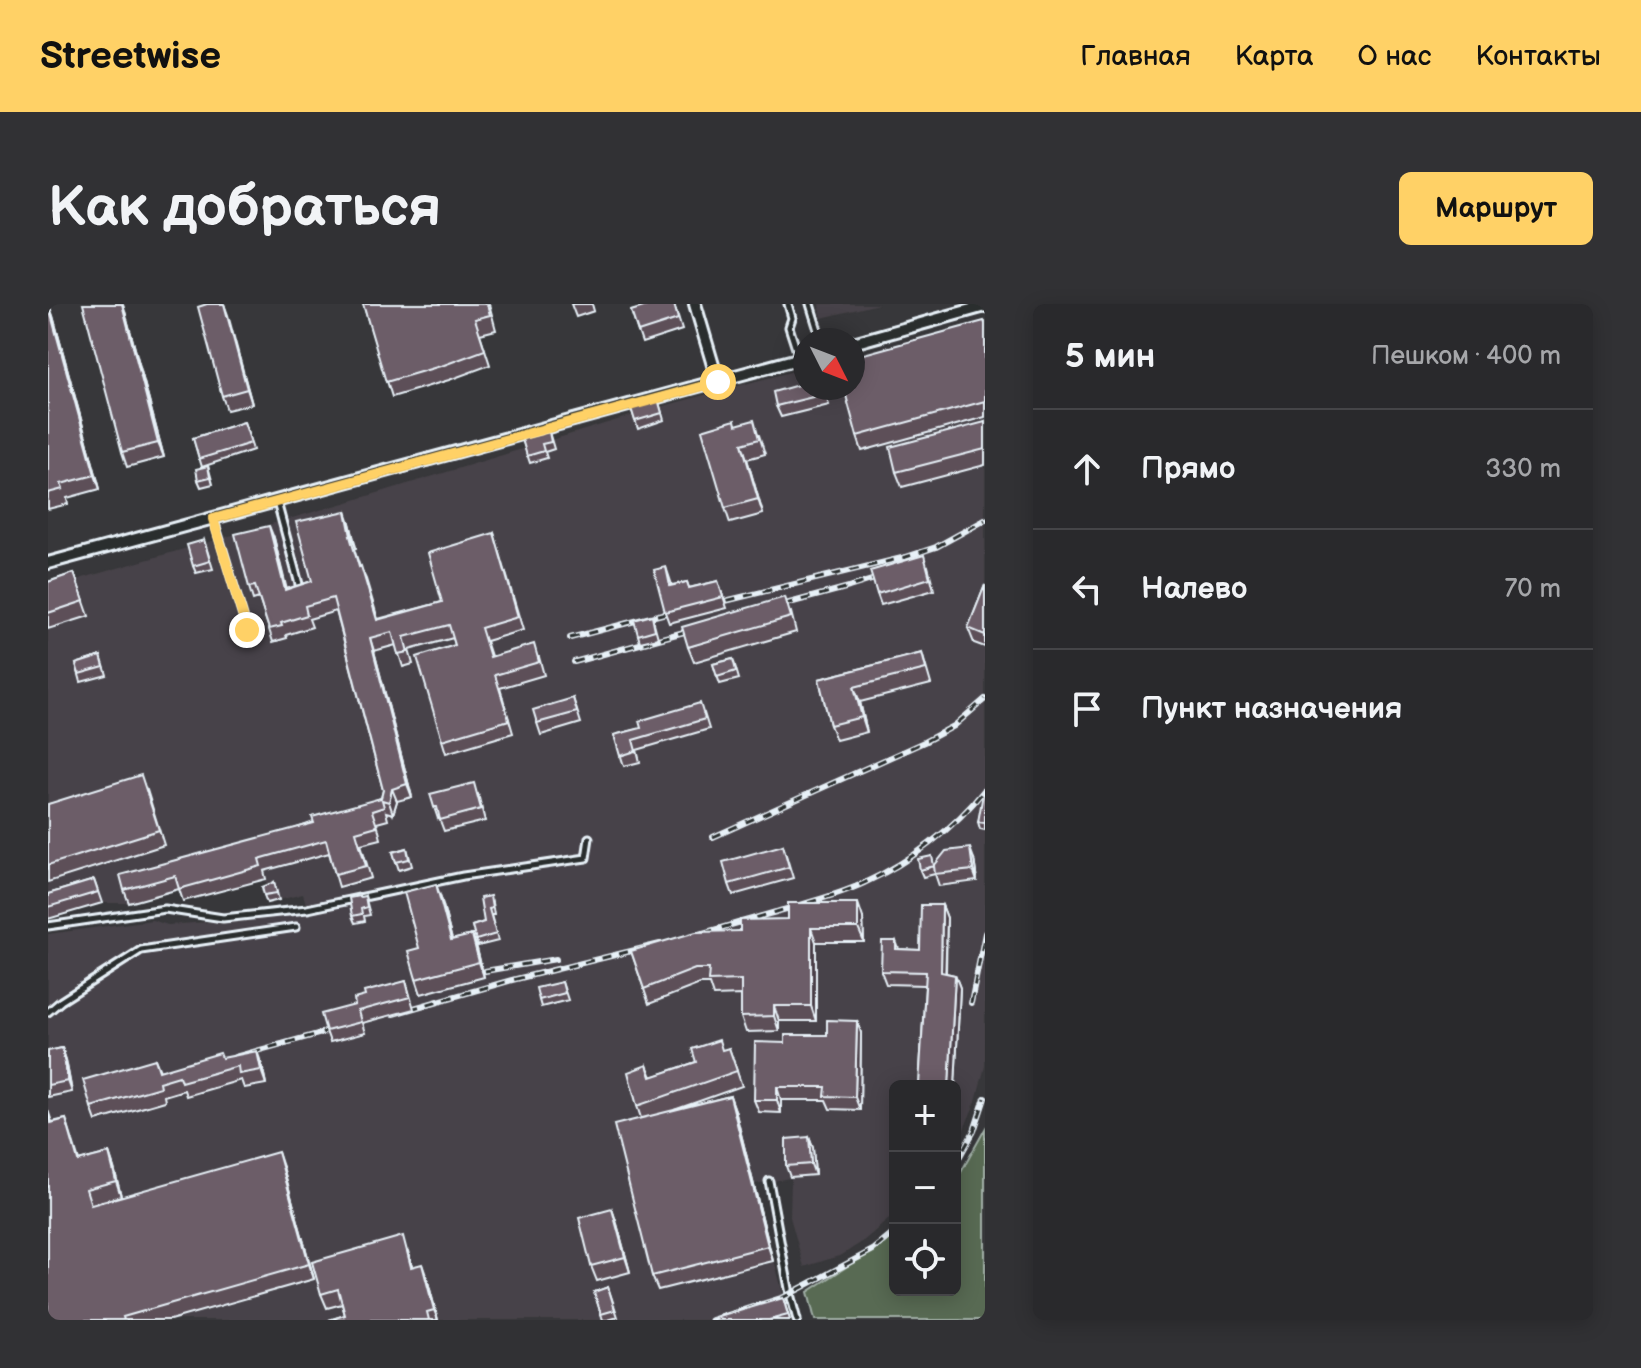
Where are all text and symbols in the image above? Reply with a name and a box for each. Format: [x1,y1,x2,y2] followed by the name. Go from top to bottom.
[40,34,221,79] text: Streetwise
[1080,40,1191,73] text: Главная
[1235,40,1314,73] text: Карта
[1358,40,1431,73] text: О нас
[1475,40,1601,73] text: Контакты
[1399,172,1593,245] button: Маршрут
[48,175,441,242] text: Как добраться
[793,328,865,400] north arrow
[1065,336,1155,377] text: 5 мин
[1371,341,1561,372] text: Пешком · 400 m
[700,364,736,400] route start
[1065,447,1109,491] icon: ahead
[1141,451,1235,487] text: Прямо
[1485,454,1561,485] text: 330 m
[1065,567,1109,611] icon: left
[1141,571,1247,607] text: Налево
[1504,574,1561,605] text: 70 m
[229,612,265,648] route end
[1065,687,1109,731] icon: arrive
[1141,691,1402,727] text: Пункт назначения
[889,1080,961,1296] map controls
[889,1080,961,1152] button: +
[889,1152,961,1224] button: −
[889,1224,961,1296] button: locate

